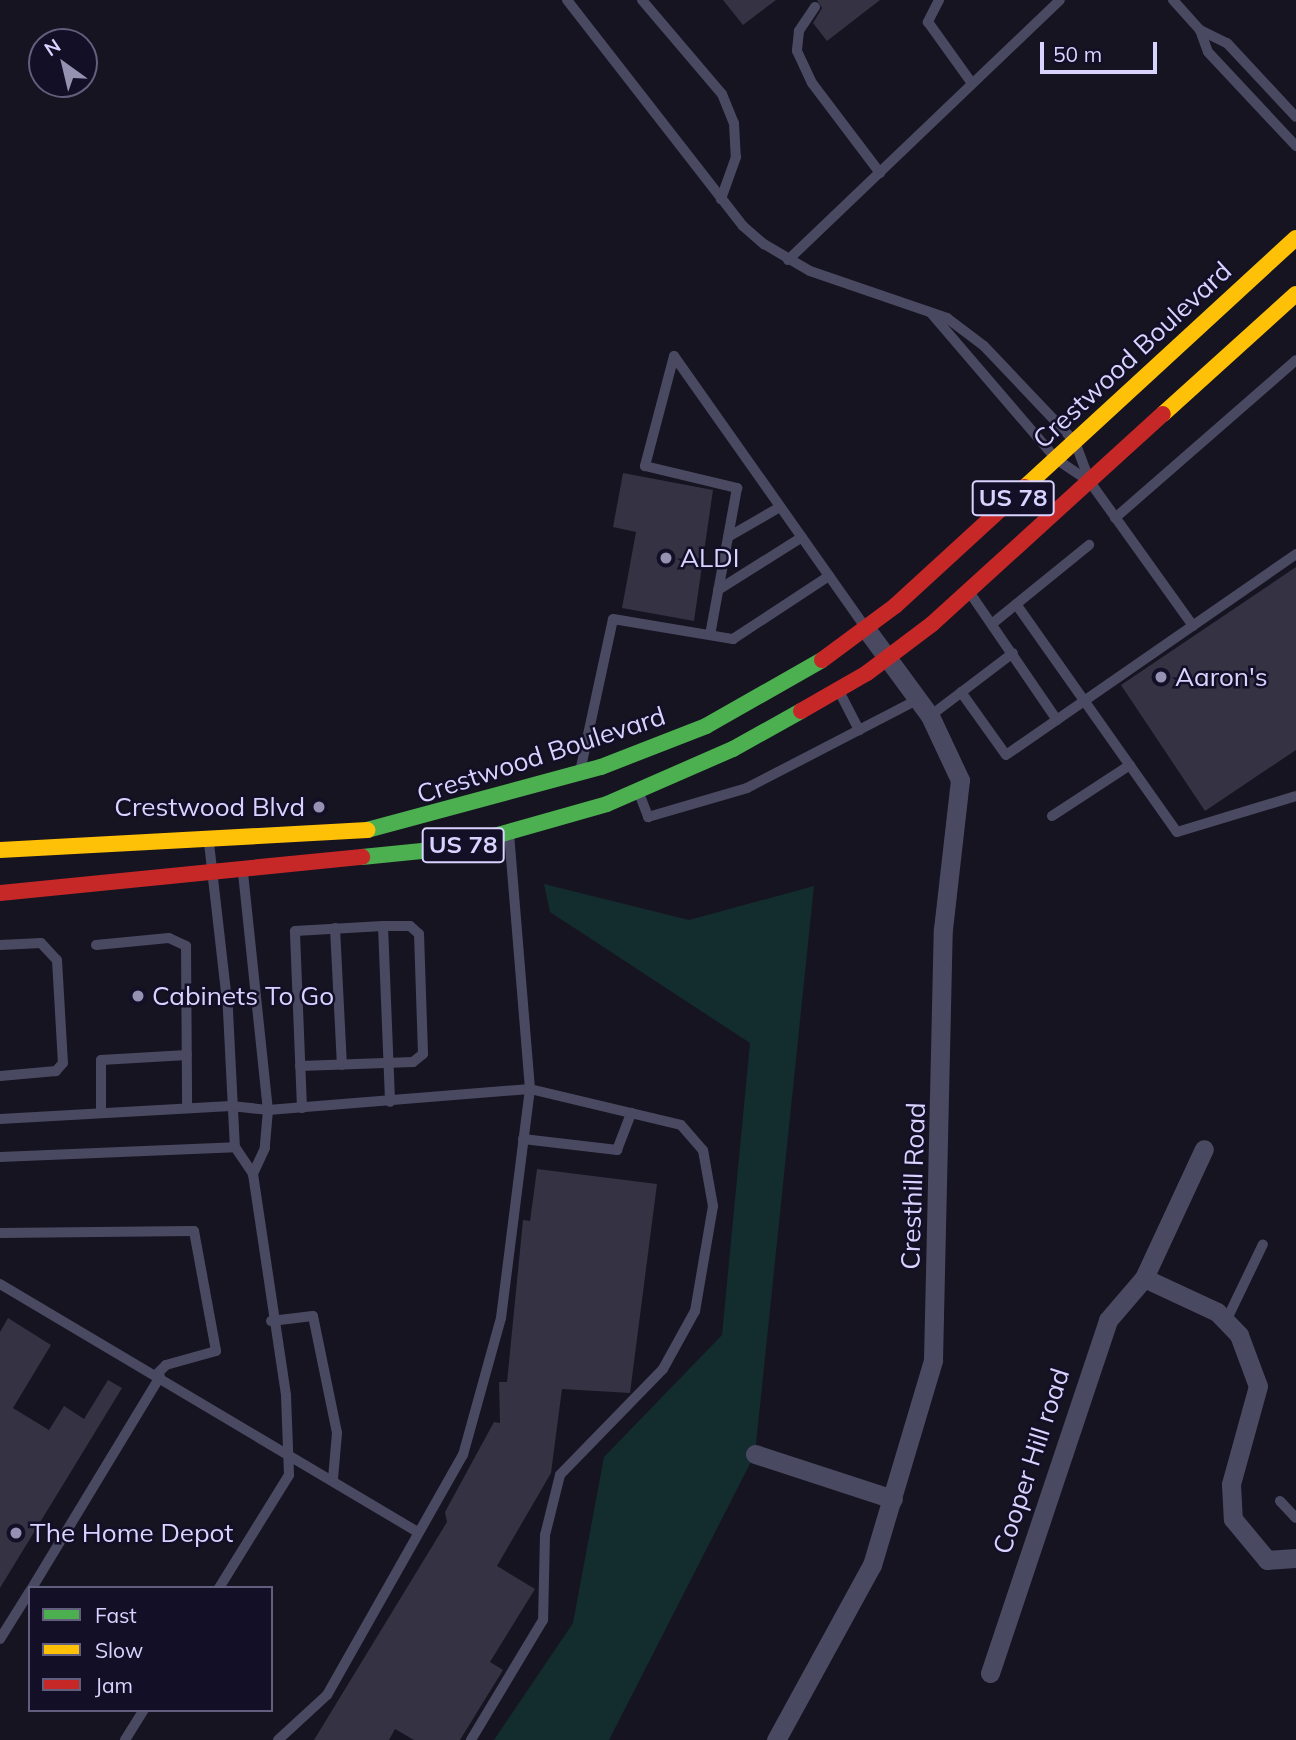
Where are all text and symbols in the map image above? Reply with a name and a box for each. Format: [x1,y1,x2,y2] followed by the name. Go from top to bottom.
[28,28,98,98] north arrow
[1044,28,1161,72] scale bar
[40,33,65,61] text: N
[1053,41,1102,67] text: 50 m
[1026,255,1238,455] street label: Crestwood Boulevard
[971,477,1055,518] road number: US 78
[680,542,739,574] place label: ALDI
[658,550,674,566] marker: ALDI
[1175,661,1268,693] place label: Aaron's
[1153,669,1169,685] marker: Aaron's
[413,700,669,810] street label: Crestwood Boulevard
[114,791,305,823] place label: Crestwood Blvd
[311,799,327,815] marker: Crestwood Blvd
[421,824,505,866] road number: US 78
[152,980,334,1012] place label: Cabinets To Go
[130,988,146,1004] marker: Cabinets To Go
[894,1102,932,1270] street label: Cresthill Road
[986,1364,1076,1558] street label: Cooper Hill road
[30,1517,233,1549] place label: The Home Depot
[8,1525,24,1541] marker: The Home Depot
[28,1586,273,1712] legend
[95,1602,137,1628] text: Fast
[95,1637,143,1663] text: Slow
[95,1672,133,1698] text: Jam

